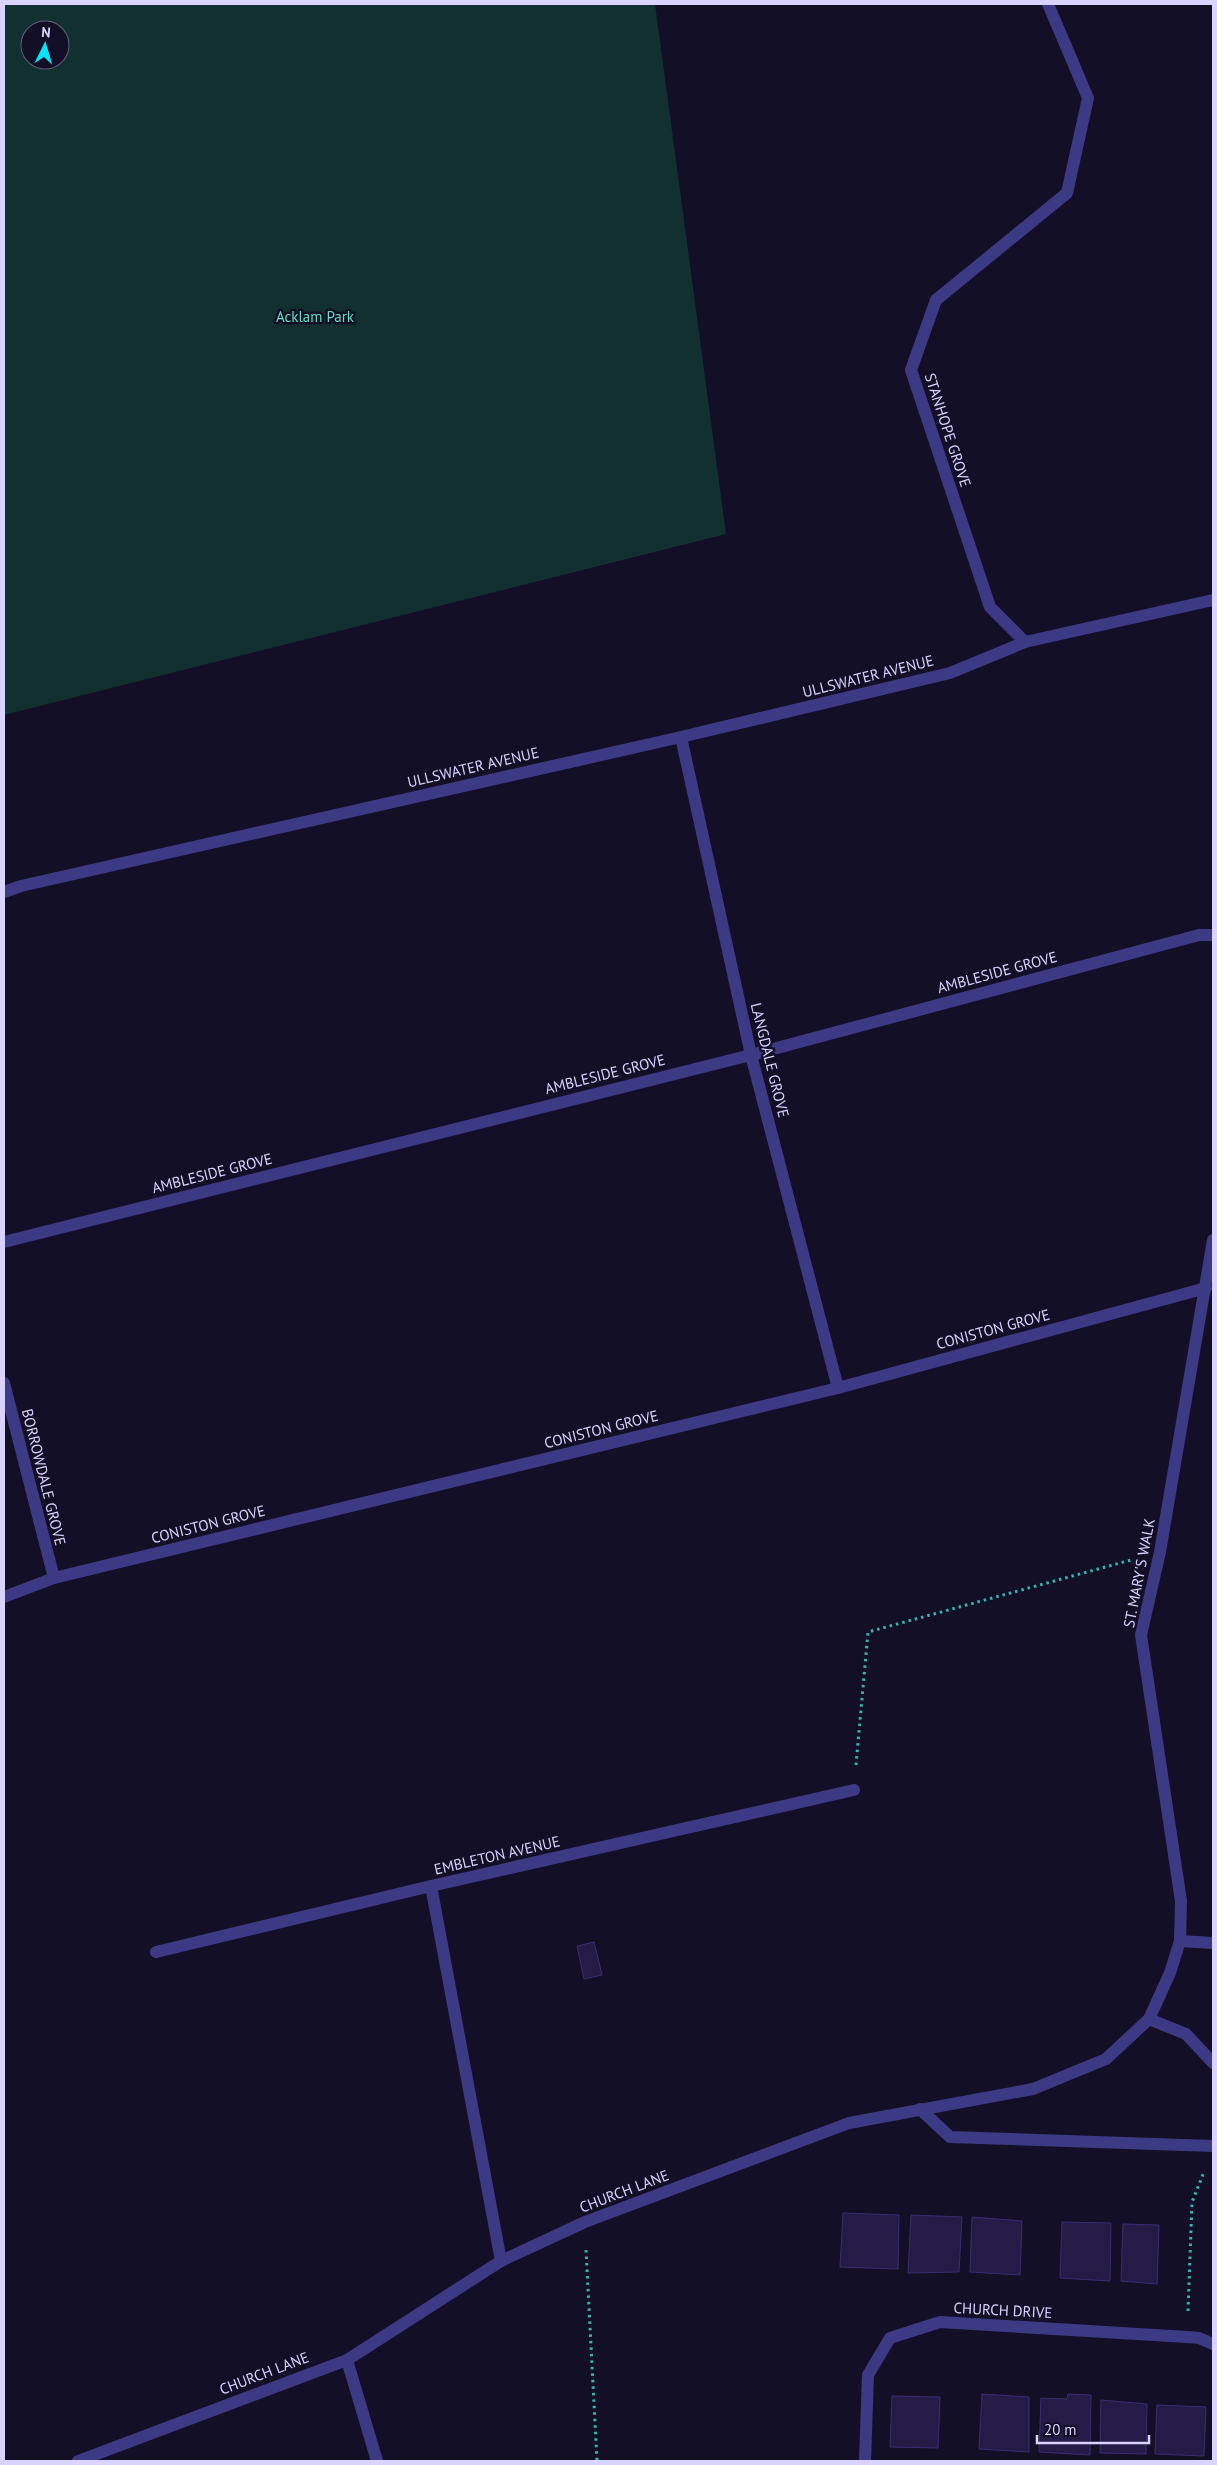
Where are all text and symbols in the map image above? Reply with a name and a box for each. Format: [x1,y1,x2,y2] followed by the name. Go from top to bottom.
[20,20,70,70] north arrow
[41,23,52,41] text: N
[276,307,355,326] park label: Acklam Park
[921,371,975,489] street label: STANHOPE GROVE
[800,651,936,701] street label: ULLSWATER AVENUE
[405,743,541,791] street label: ULLSWATER AVENUE
[935,947,1059,997] street label: AMBLESIDE GROVE
[747,1001,793,1119] street label: LANGDALE GROVE
[543,1050,667,1098] street label: AMBLESIDE GROVE
[150,1149,274,1197] street label: AMBLESIDE GROVE
[934,1305,1052,1353] street label: CONISTON GROVE
[542,1406,660,1452] street label: CONISTON GROVE
[18,1407,70,1547] street label: BORROWDALE GROVE
[149,1501,267,1547] street label: CONISTON GROVE
[1119,1517,1159,1629] street label: ST. MARY'S WALK
[432,1831,562,1879] street label: EMBLETON AVENUE
[577,2165,671,2217] street label: CHURCH LANE
[953,2298,1053,2322] street label: CHURCH DRIVE
[217,2347,311,2399] street label: CHURCH LANE
[1037,2412,1150,2444] scale bar
[1044,2420,1077,2439] text: 20 m

